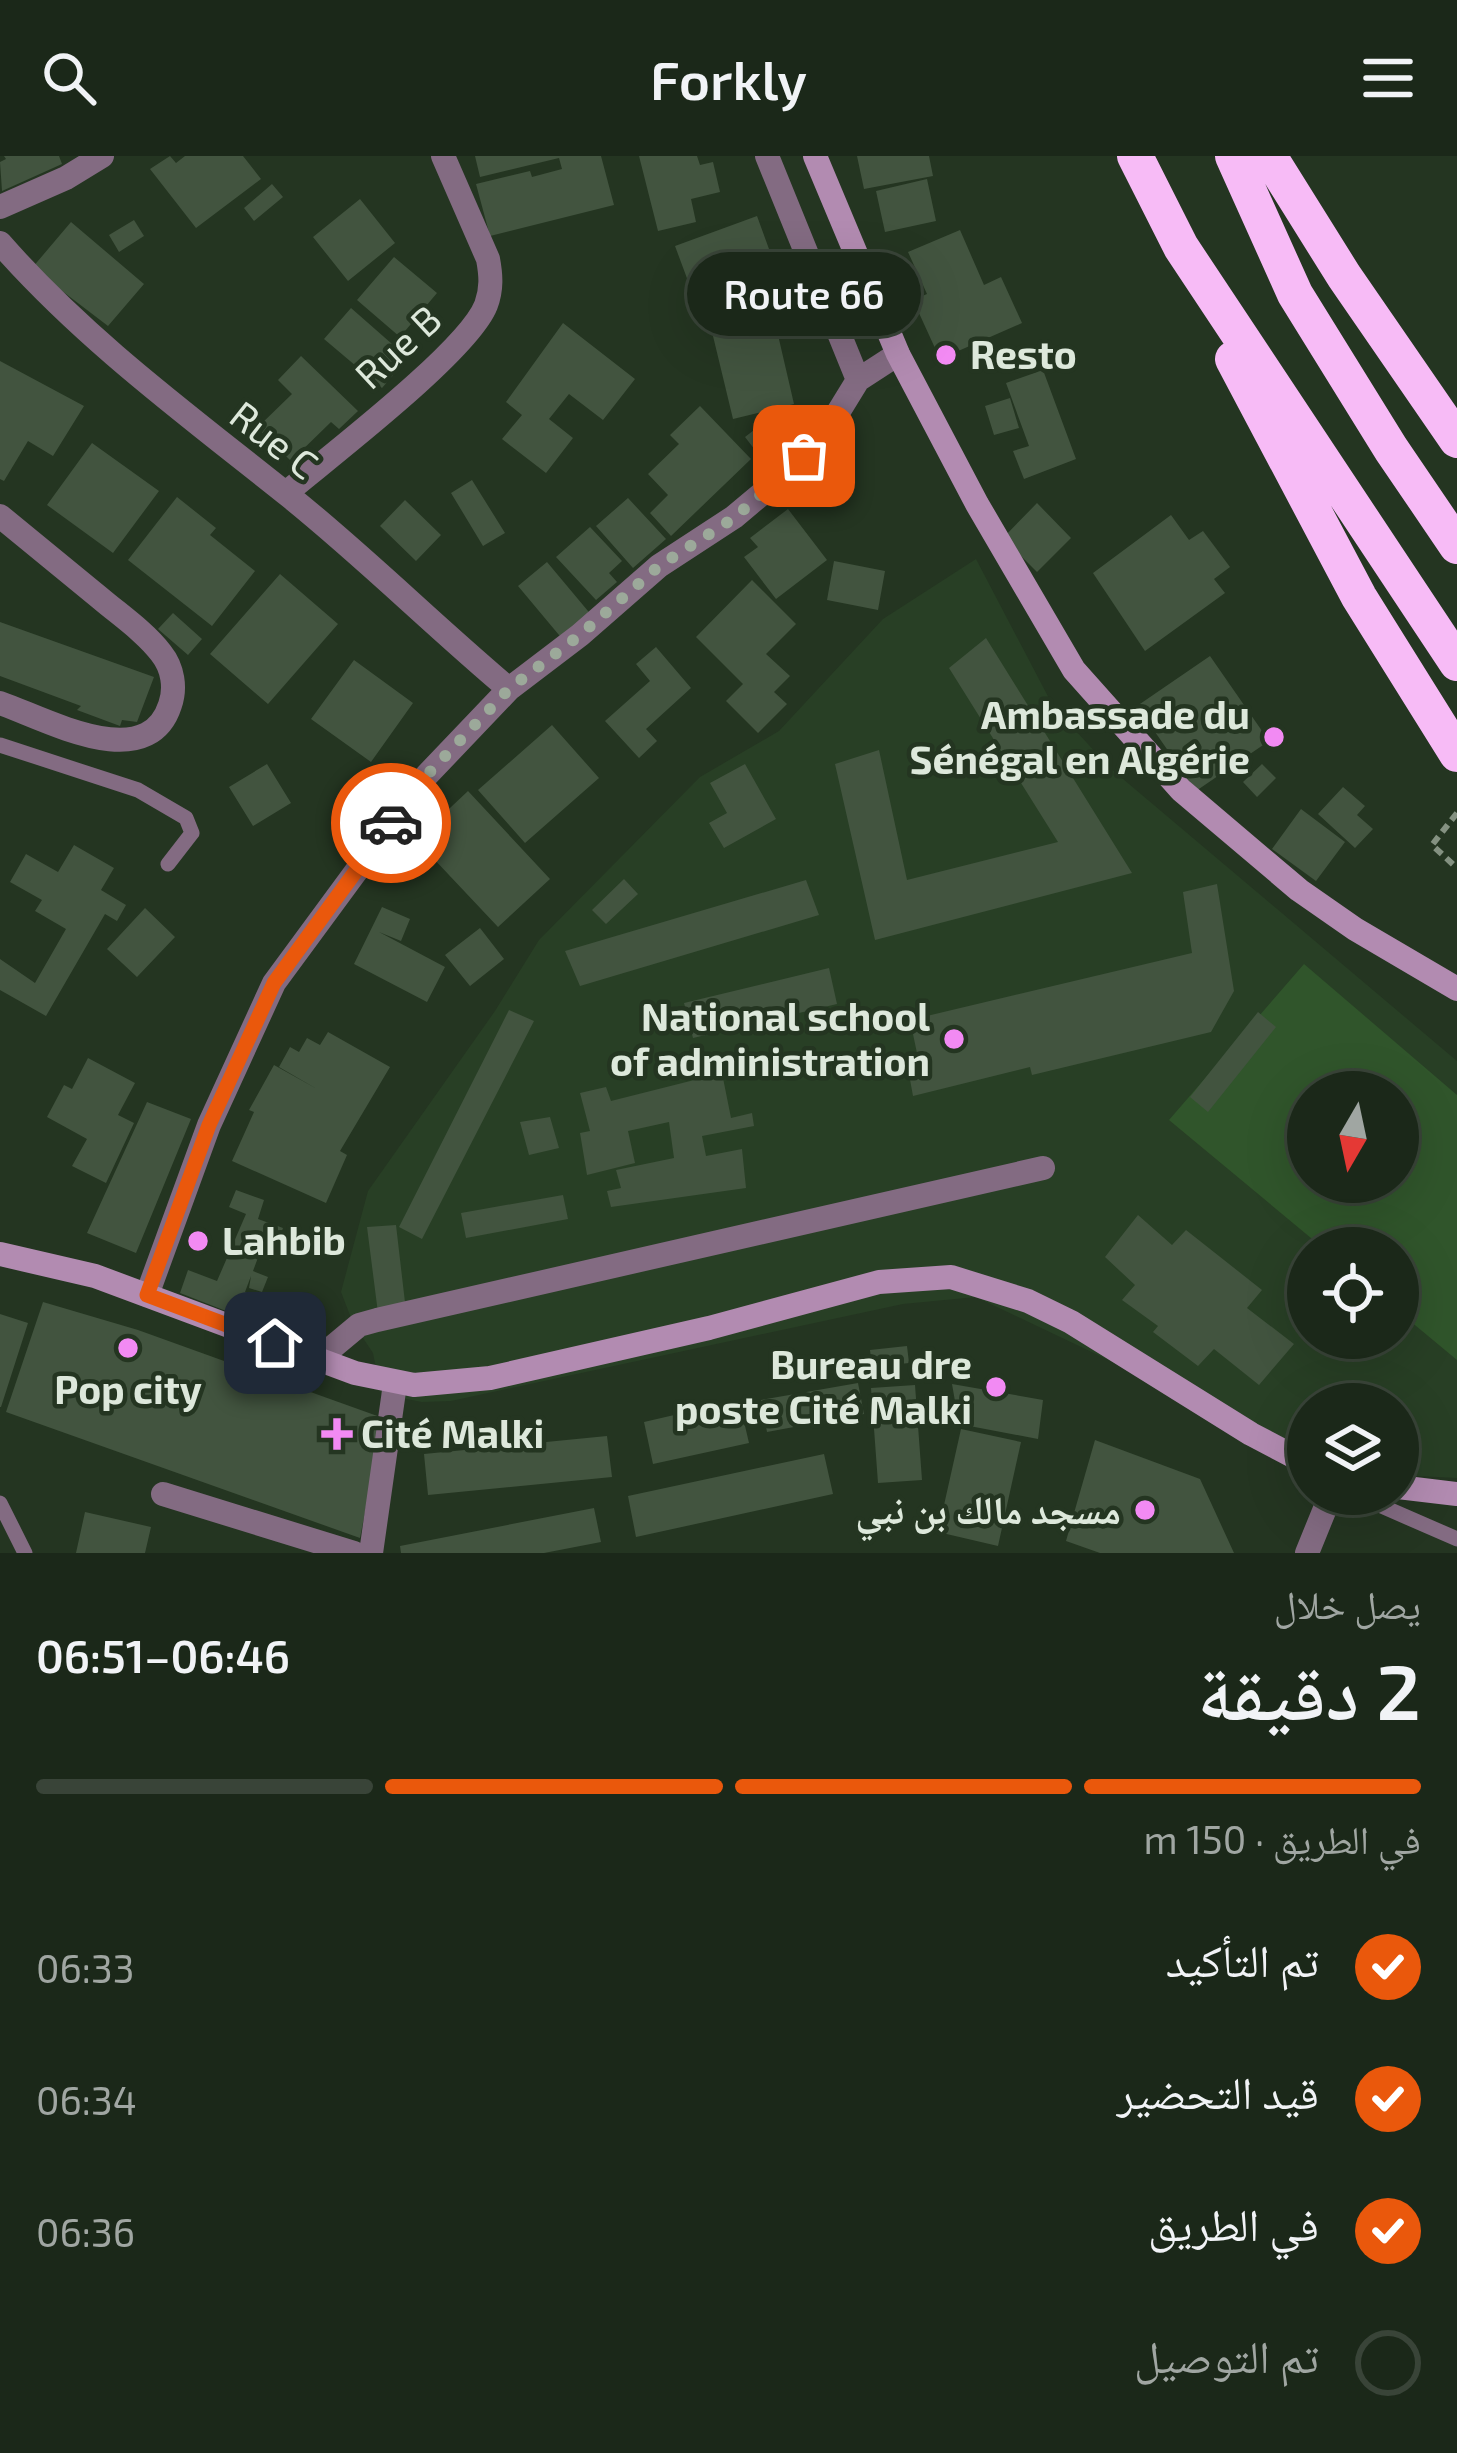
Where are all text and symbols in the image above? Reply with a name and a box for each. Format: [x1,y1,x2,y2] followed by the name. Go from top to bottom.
[36,45,102,111] icon: search
[1355,45,1421,111] icon: menu
[650,46,807,111] text: Forkly
[687,252,921,336] callout: Route 66
[724,270,884,317] text: Route 66
[344,295,450,397] street label: Rue B
[970,330,1077,377] place label: Resto
[933,342,959,368] marker: Resto
[222,390,328,488] street label: Rue C
[753,405,855,507] pin
[771,423,837,489] icon: bag
[910,690,1250,782] place label: Ambassade du Sénégal en Algérie
[1261,724,1287,750] marker: Ambassade du Sénégal en Algérie
[331,763,451,883] courier
[358,790,424,856] icon: car
[610,992,930,1084] place label: National school of administration
[941,1026,967,1052] marker: National school of administration
[1287,1071,1419,1203] north arrow
[1287,1071,1419,1515] map controls
[222,1216,346,1263] place label: Lahbib
[1287,1227,1419,1359] button: locate
[185,1228,211,1254] marker: Lahbib
[224,1292,326,1394] pin
[242,1310,308,1376] icon: home
[115,1335,141,1361] marker: Pop city
[675,1340,972,1432] place label: Bureau dre poste Cité Malki
[54,1365,202,1413] place label: Pop city
[983,1374,1009,1400] marker: Bureau dre poste Cité Malki
[1287,1383,1419,1515] button: layers
[361,1409,544,1456] place label: Cité Malki
[324,1421,350,1447] marker: Cité Malki
[855,1485,1121,1542] place label: مسجد مالك بن نبي
[1132,1497,1158,1523] marker: مسجد مالك بن نبي
[1274,1580,1421,1627] text: يصل خلال
[36,1628,290,1682] text: 06:46–06:51
[1197,1642,1421,1736] text: 2 دقيقة
[1143,1815,1421,1862] text: في الطريق · 150 m
[1166,1932,1319,1986] text: تم التأكيد
[1355,1934,1421,2000] icon: check
[36,1944,134,1991] text: 06:33
[1117,2064,1319,2118] text: قيد التحضير
[1355,2066,1421,2132] icon: check
[36,2076,137,2123] text: 06:34
[1148,2196,1319,2250] text: في الطريق
[1355,2198,1421,2264] icon: check
[36,2208,135,2255] text: 06:36
[1134,2328,1319,2382] text: تم التوصيل

